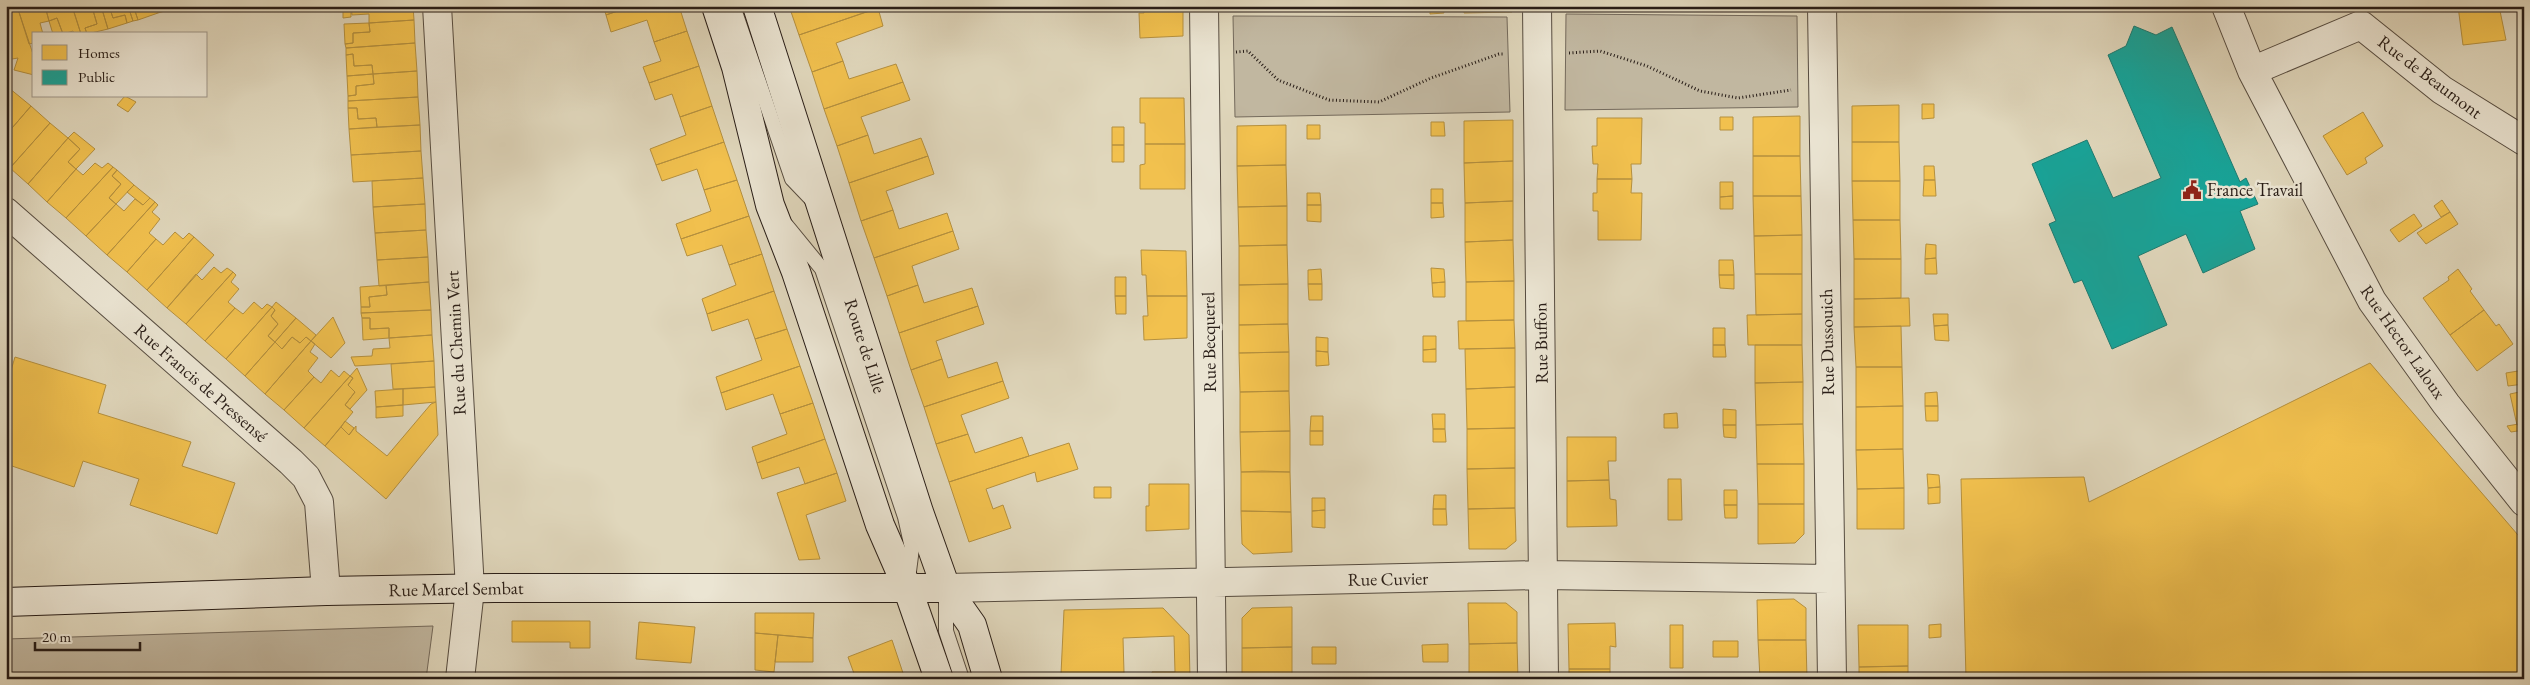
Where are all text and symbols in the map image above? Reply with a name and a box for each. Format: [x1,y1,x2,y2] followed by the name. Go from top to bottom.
[2373,30,2487,124] street label: Rue de Beaumont
[32,32,208,98] legend
[78,43,120,62] text: Homes
[78,67,115,86] text: Public
[2207,178,2303,201] place label: France Travail
[2181,179,2203,201] public building icon: France Travail
[440,270,471,416] street label: Rue du Chemin Vert
[2356,280,2451,403] street label: Rue Hector Laloux
[1814,288,1839,396] street label: Rue Dussouich
[1196,292,1221,392] street label: Rue Becquerel
[839,296,892,396] street label: Route de Lille
[1528,302,1553,384] street label: Rue Buffon
[130,318,273,447] street label: Rue Francis de Pressensé
[1348,566,1428,591] street label: Rue Cuvier
[388,576,524,601] street label: Rue Marcel Sembat
[35,620,140,652] scale bar
[42,627,71,646] text: 20 m

